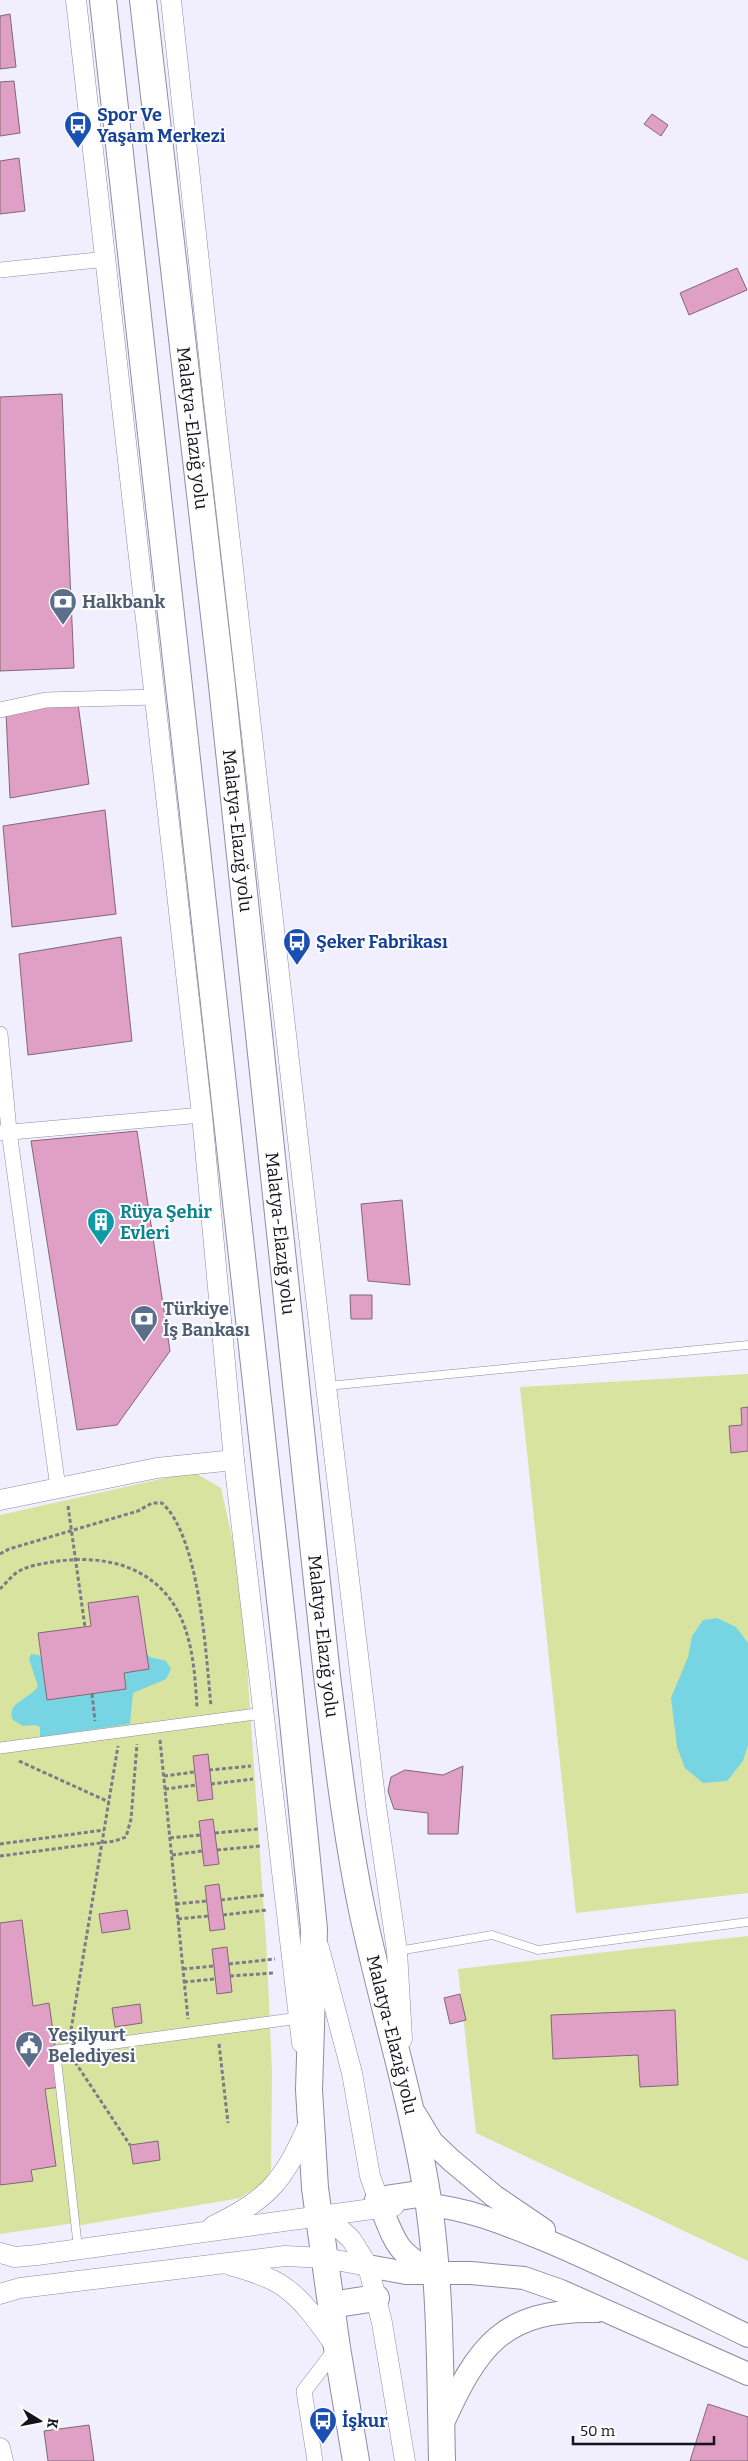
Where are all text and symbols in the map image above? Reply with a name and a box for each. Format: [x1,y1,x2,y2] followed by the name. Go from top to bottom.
[97,104,226,147] place label: Spor Ve Yaşam Merkezi
[63,110,93,149] bus stop icon: Spor Ve Yaşam Merkezi
[172,346,213,511] street label: Malatya-Elazığ yolu
[48,587,78,626] bank icon: Halkbank
[82,591,165,613] place label: Halkbank
[218,748,257,913] street label: Malatya-Elazığ yolu
[282,927,312,966] bus stop icon: Şeker Fabrikası
[316,931,448,953] place label: Şeker Fabrikası
[261,1151,300,1316] street label: Malatya-Elazığ yolu
[120,1201,213,1244] place label: Rüya Şehir Evleri
[86,1207,116,1246] building icon: Rüya Şehir Evleri
[163,1298,250,1341] place label: Türkiye İş Bankası
[129,1304,159,1343] bank icon: Türkiye İş Bankası
[303,1554,343,1719] street label: Malatya-Elazığ yolu
[362,1953,422,2117] street label: Malatya-Elazığ yolu
[48,2024,136,2067] place label: Yeşilyurt Belediyesi
[14,2030,44,2069] public building icon: Yeşilyurt Belediyesi
[15,2396,65,2446] north arrow
[308,2406,338,2445] bus stop icon: İşkur
[342,2410,388,2432] place label: İşkur
[573,2414,714,2446] scale bar
[43,2417,62,2430] text: K
[580,2422,616,2440] text: 50 m

